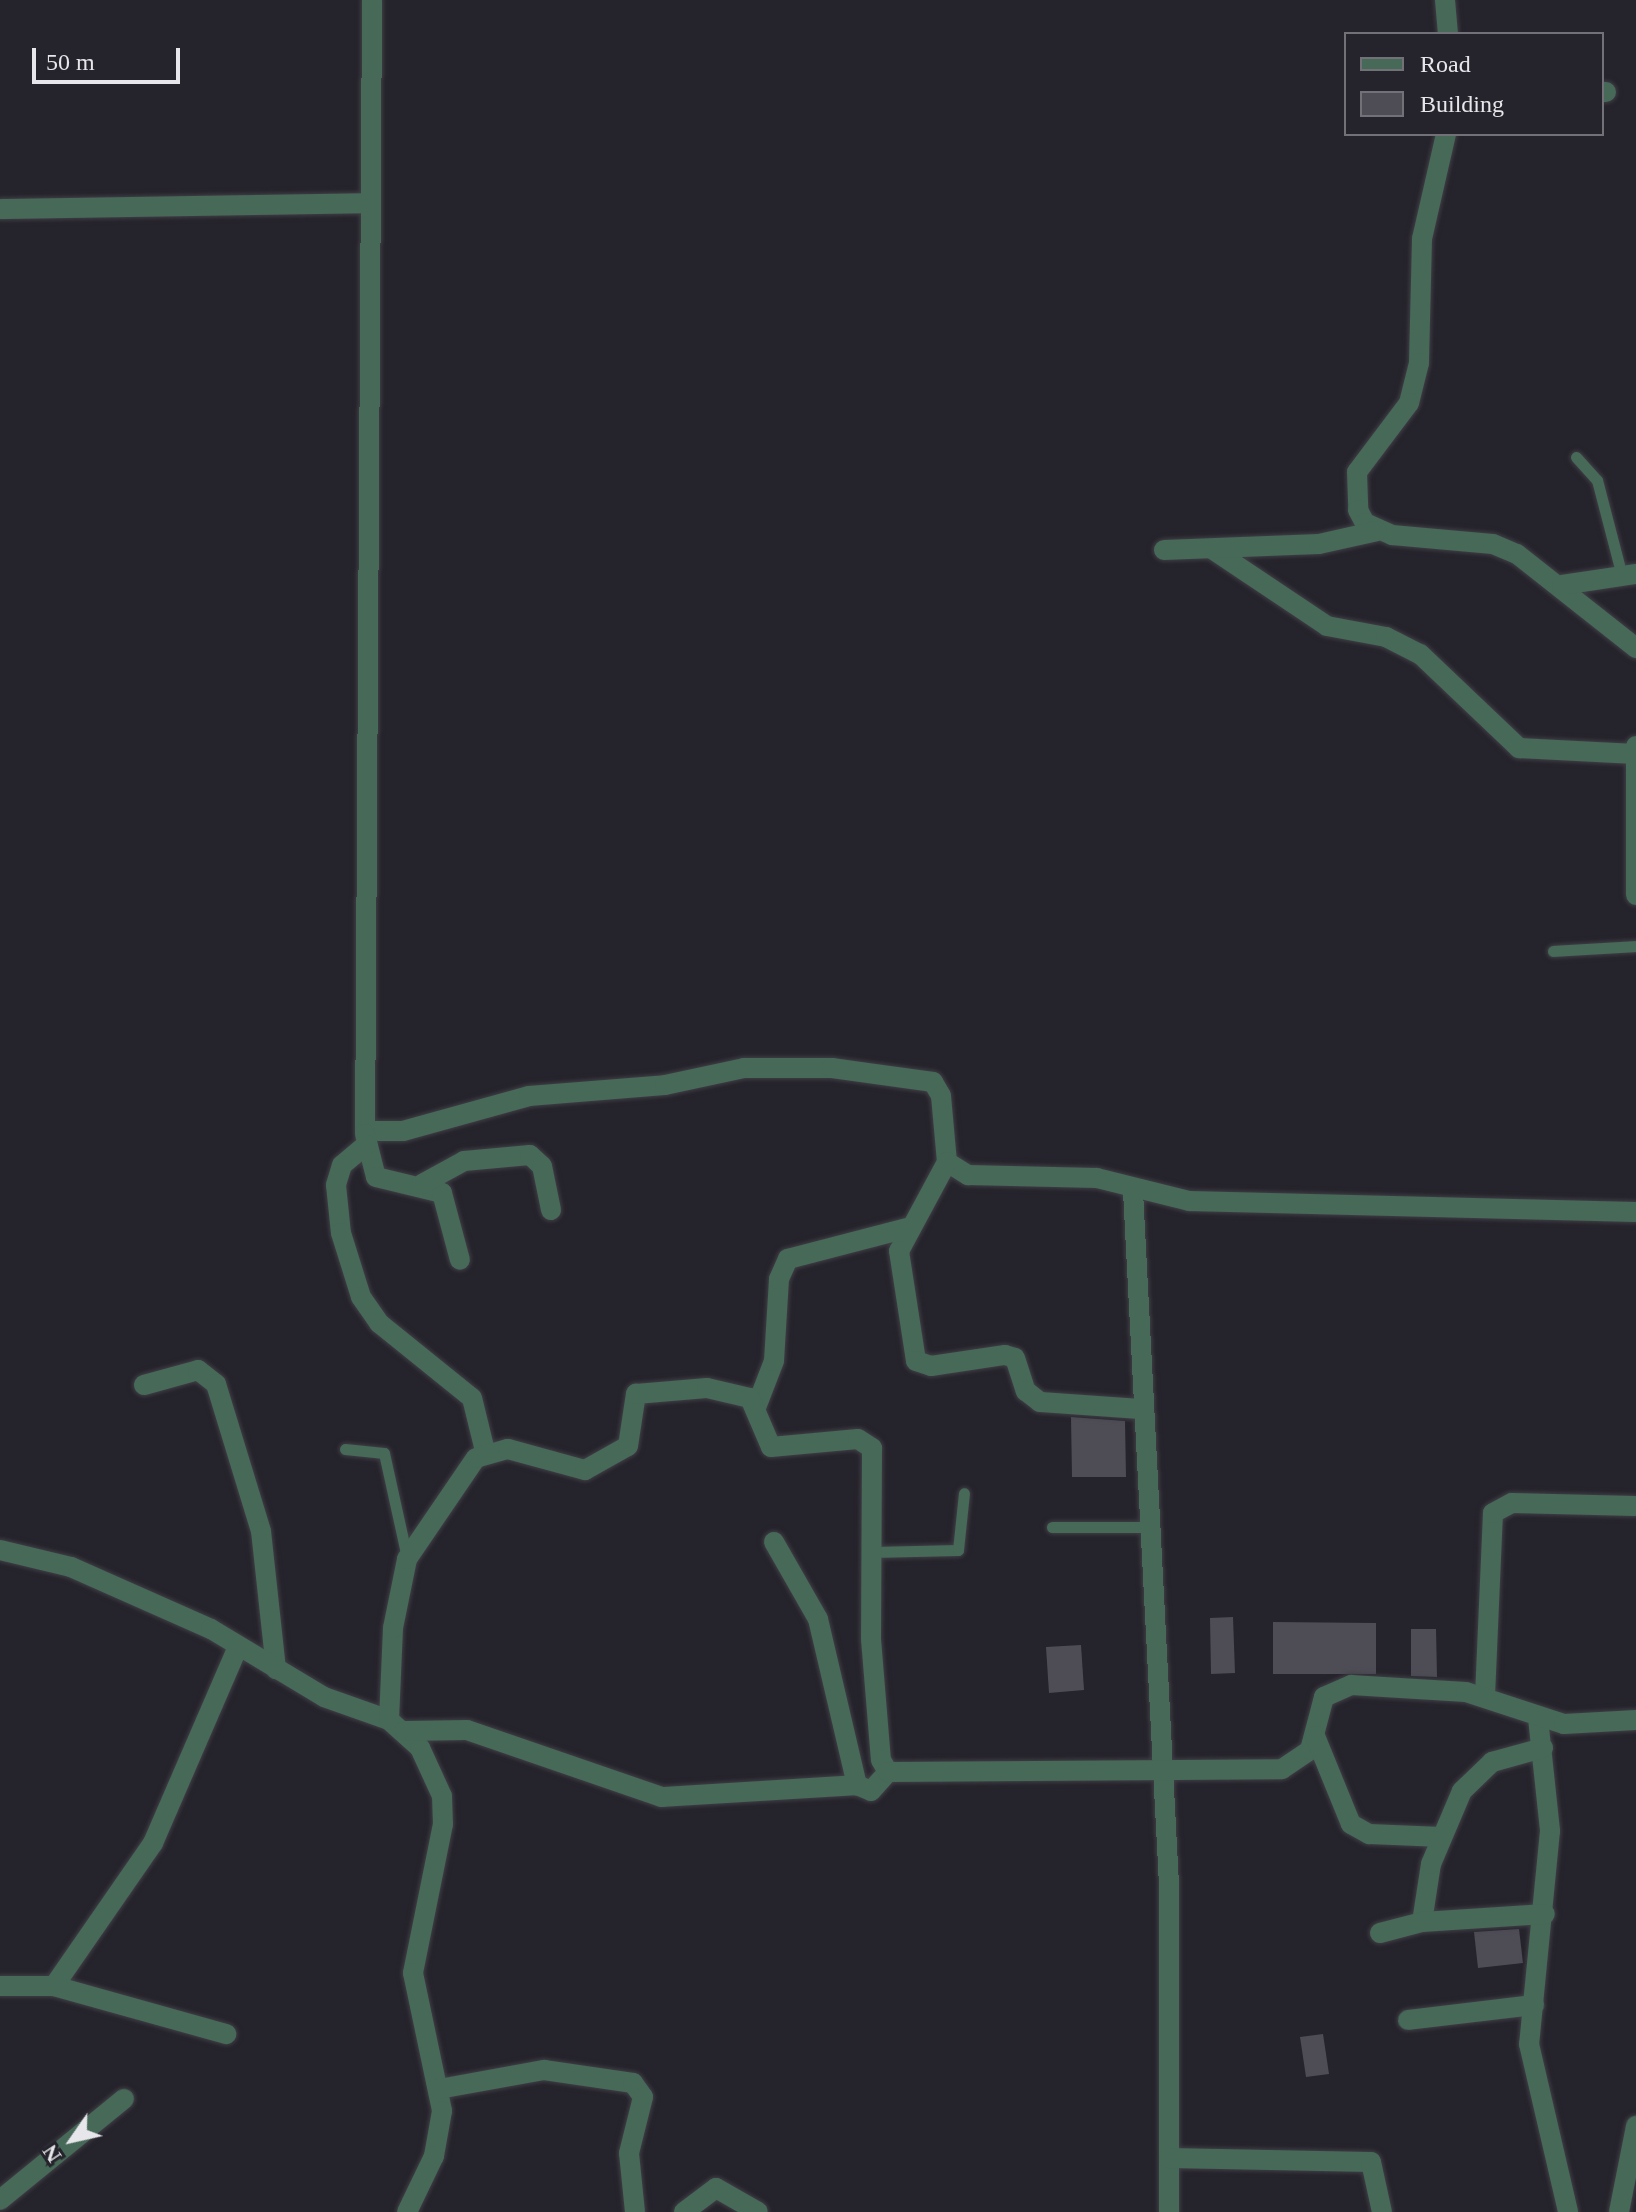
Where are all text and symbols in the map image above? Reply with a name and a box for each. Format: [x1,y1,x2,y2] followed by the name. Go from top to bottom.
[36,32,184,82] scale bar
[1344,32,1604,136] legend
[46,49,95,75] text: 50 m
[1420,51,1471,77] text: Road
[1420,91,1504,117] text: Building
[32,2100,112,2180] north arrow
[37,2140,66,2167] text: N

